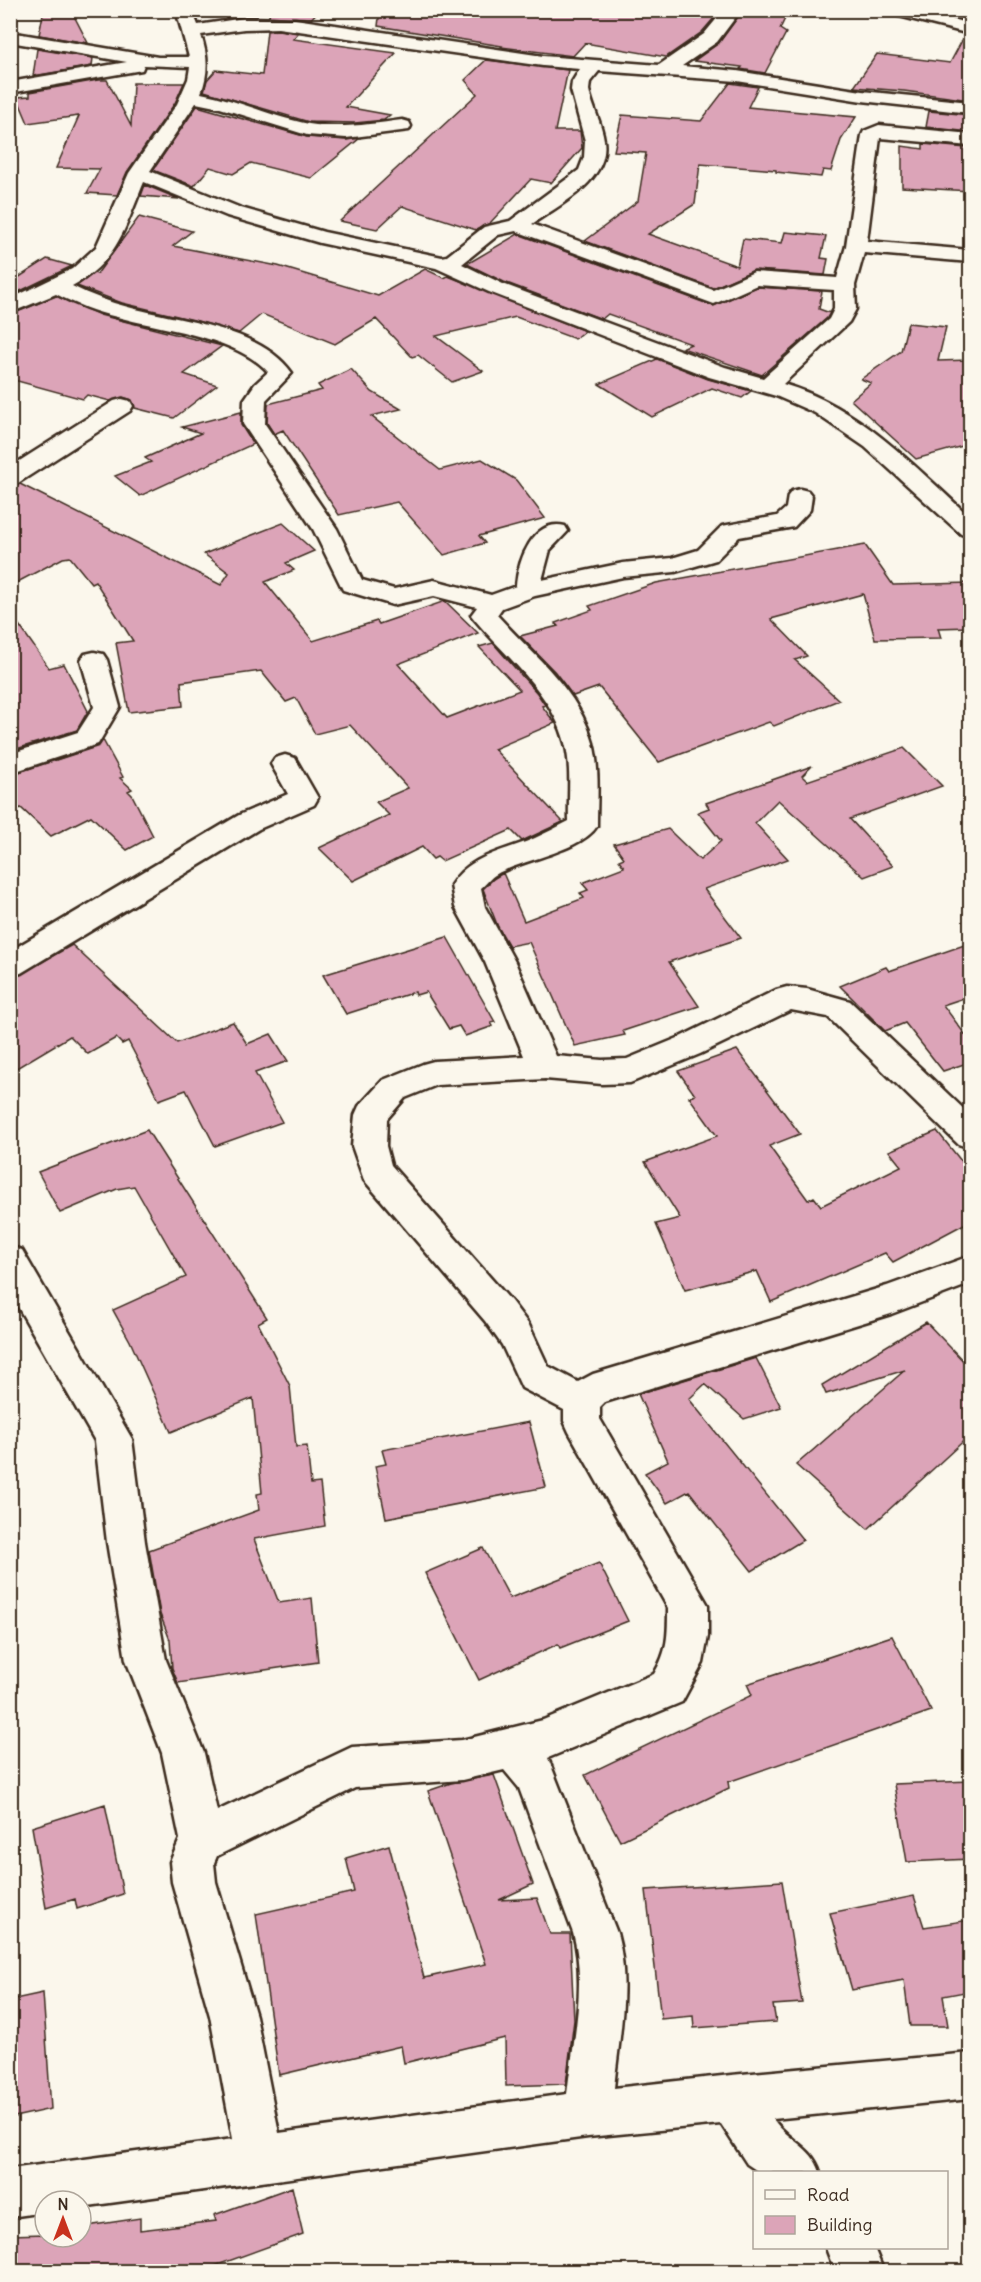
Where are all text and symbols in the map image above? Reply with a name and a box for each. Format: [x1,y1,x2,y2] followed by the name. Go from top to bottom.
[753,2171,948,2249] legend
[807,2183,850,2206] text: Road
[33,2189,93,2249] north arrow
[57,2194,69,2214] text: N
[807,2213,872,2236] text: Building

